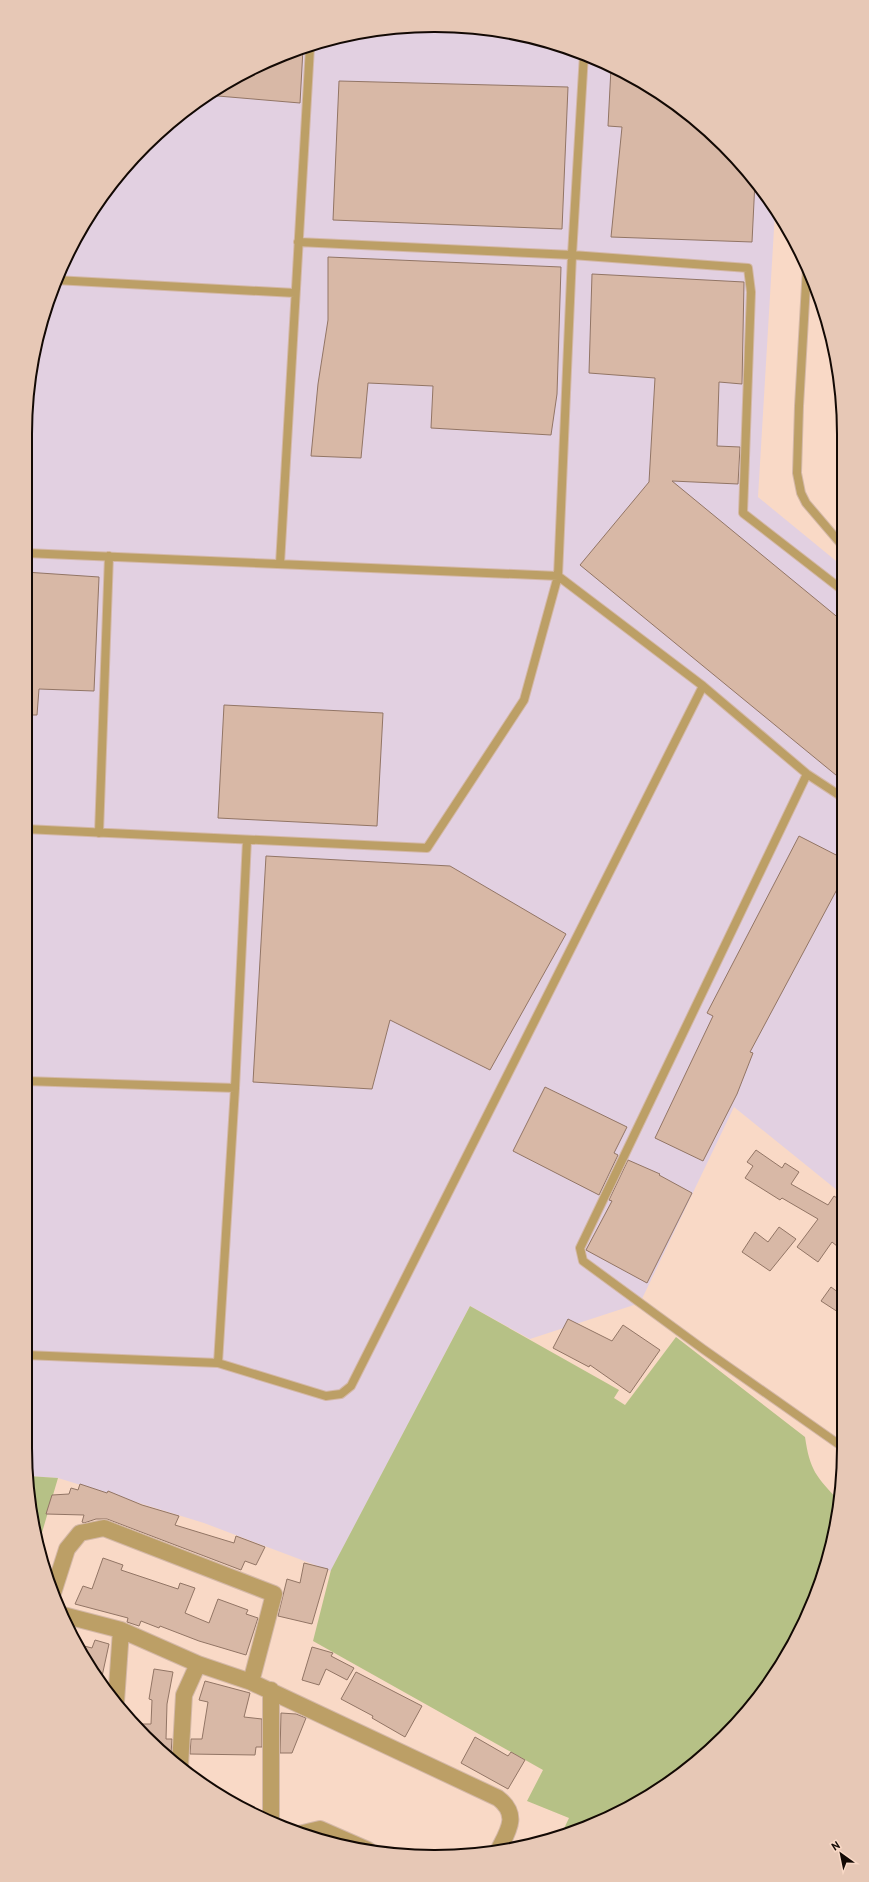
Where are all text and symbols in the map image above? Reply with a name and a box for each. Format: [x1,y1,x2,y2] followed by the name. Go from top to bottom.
[821,1834,861,1874] north arrow
[829,1838,842,1853] text: N

